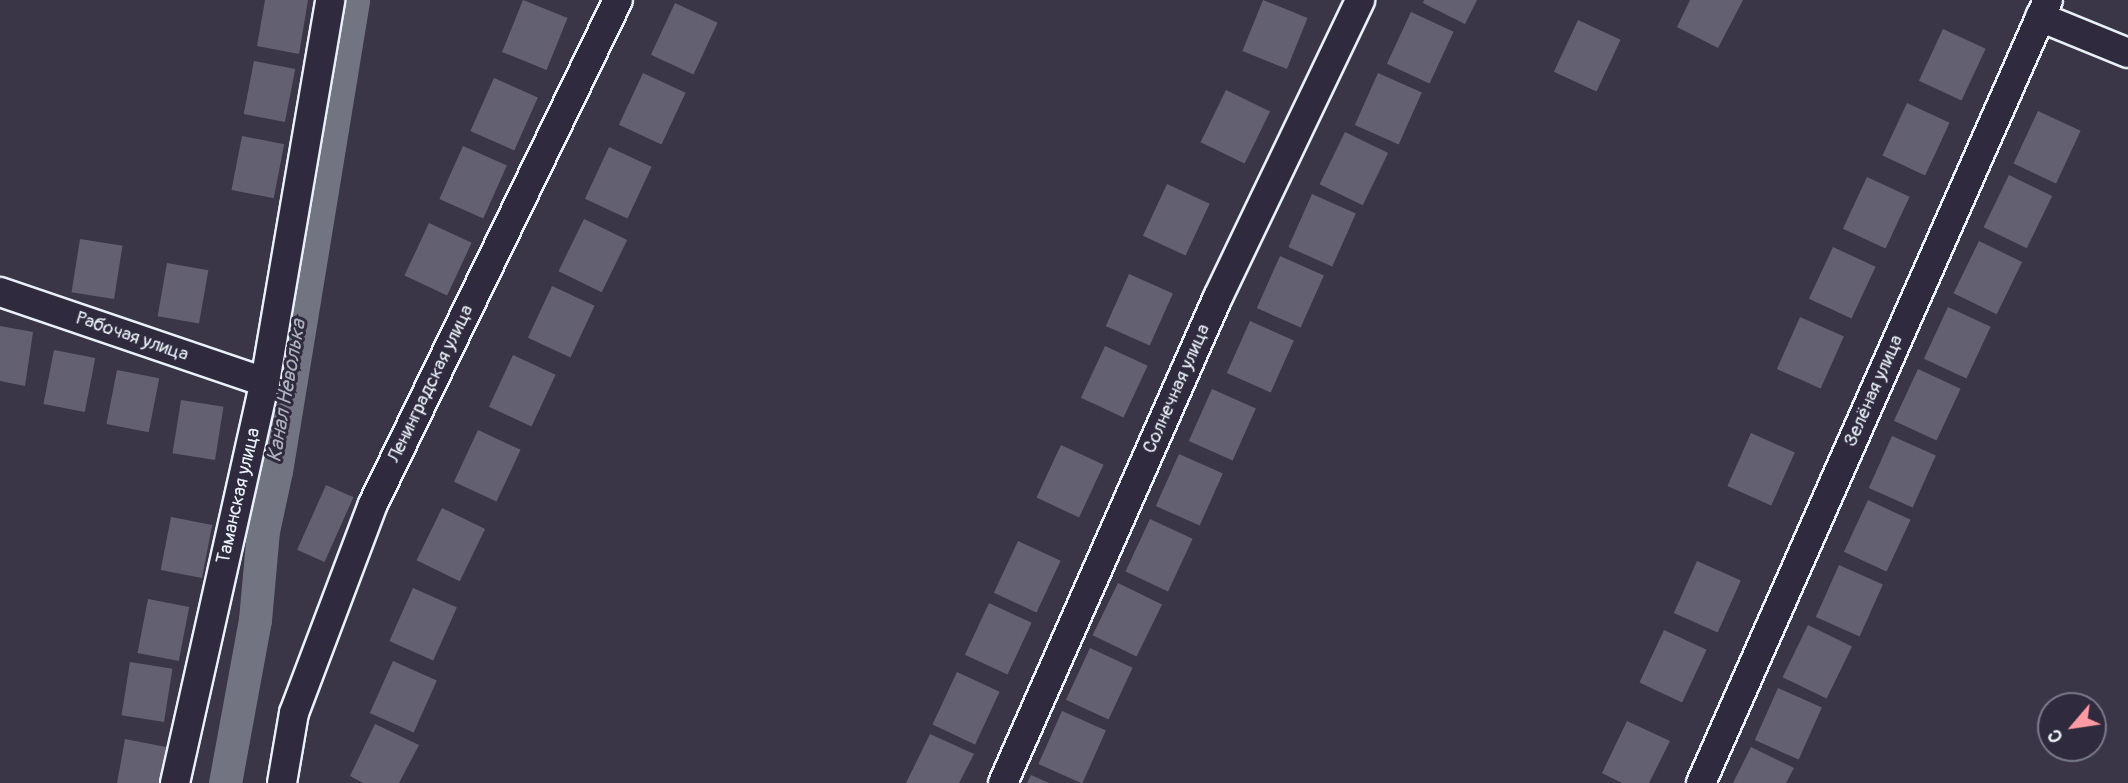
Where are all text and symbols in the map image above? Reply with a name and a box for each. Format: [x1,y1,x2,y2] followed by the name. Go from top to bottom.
[383,301,479,467] street label: Ленинградская улица
[73,307,191,367] street label: Рабочая улица
[262,318,312,464] water label: Канал Неволька
[1138,321,1216,457] street label: Солнечная улица
[1839,332,1909,450] street label: Зелёная улица
[212,426,266,566] street label: Таманская улица
[2037,692,2107,762] north arrow
[2042,725,2069,747] text: С

